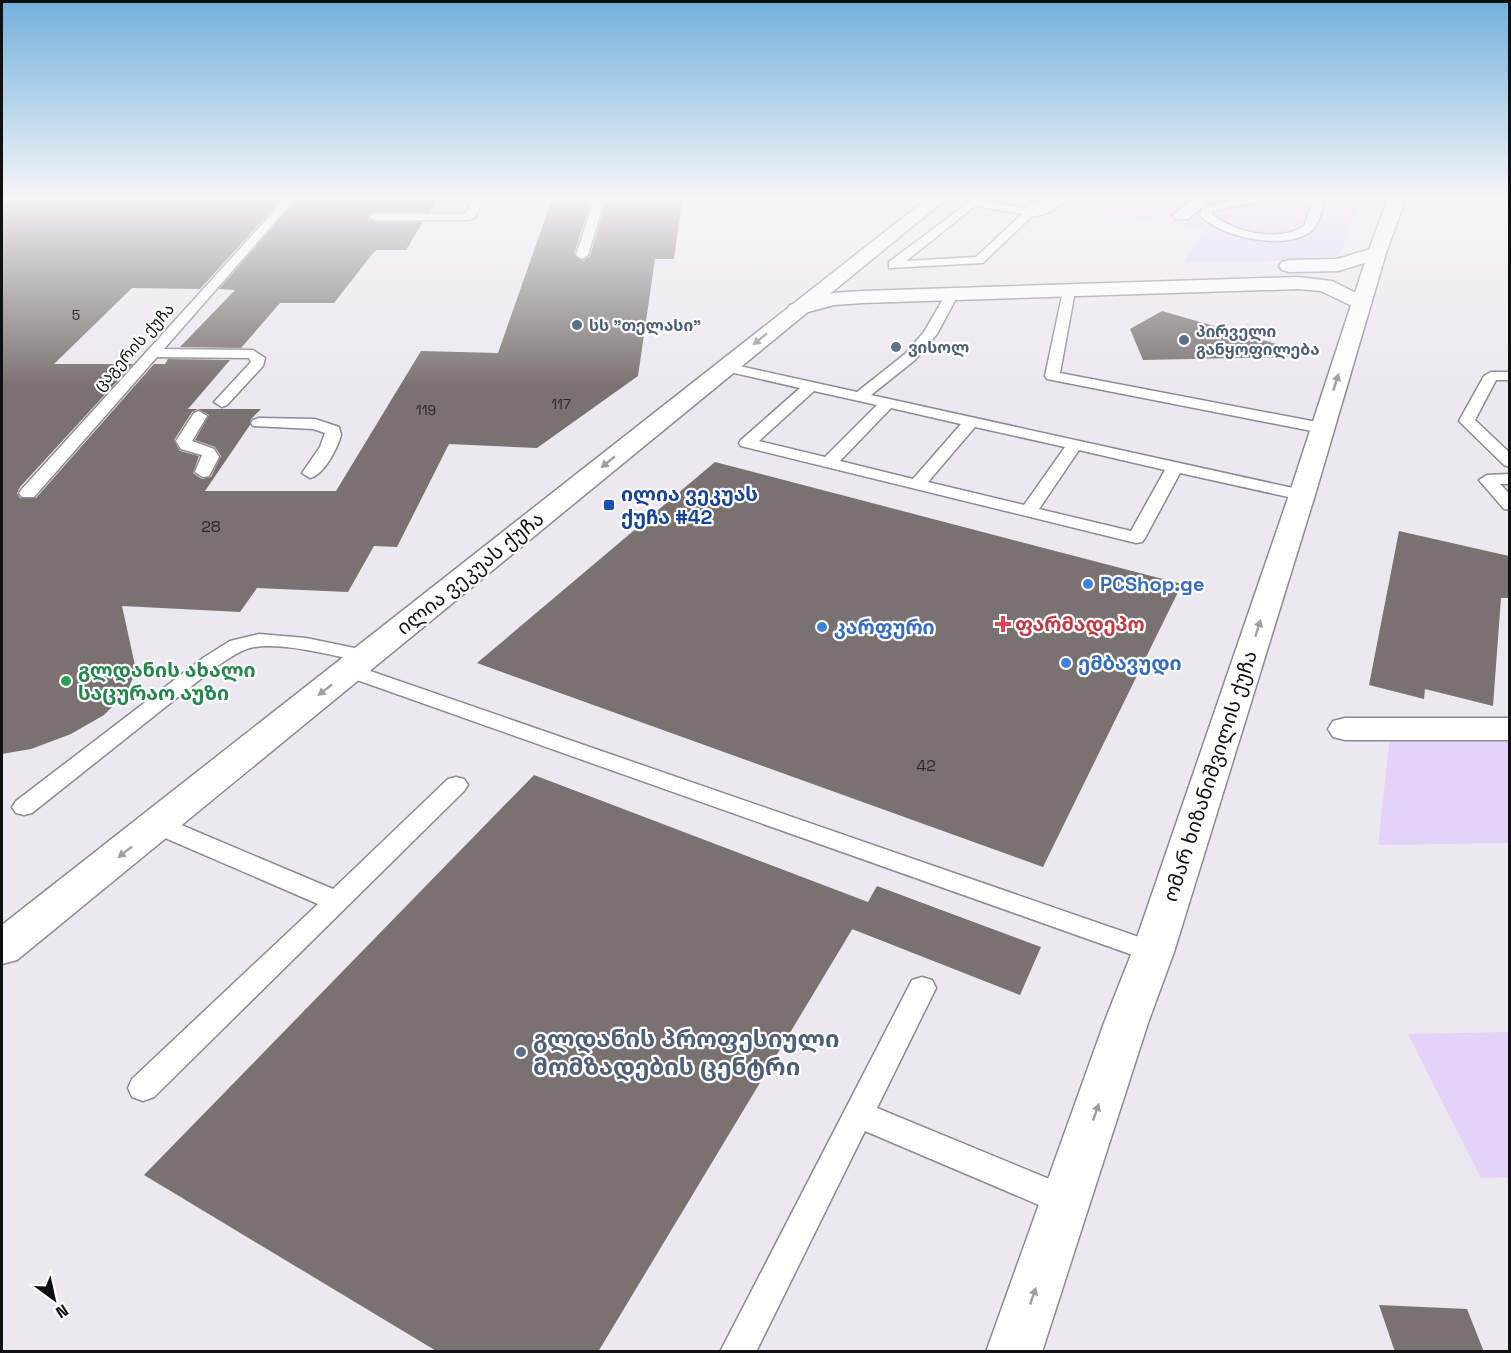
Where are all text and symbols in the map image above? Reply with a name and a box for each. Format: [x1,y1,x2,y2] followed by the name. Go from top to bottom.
[89,299,179,395] street label: ცაგერის ქუჩა
[72,306,80,324] house number: 5
[589,315,701,336] place label: სს "თელასი"
[570,318,584,332] marker: სს "თელასი"
[1196,321,1320,360] place label: პირველი განყოფილება
[752,333,768,346] one-way arrow
[1177,333,1191,347] marker: პირველი განყოფილება
[908,337,969,358] place label: ვისოლ
[889,340,903,354] marker: ვისოლ
[1332,373,1341,391] one-way arrow
[551,395,571,413] house number: 117
[416,401,436,419] house number: 119
[600,456,616,469] one-way arrow
[621,481,758,530] place label: ილია ვეკუას ქუჩა #42
[602,498,616,512] marker: ილია ვეკუას ქუჩა #42
[391,506,549,640] street label: ილია ვეკუას ქუჩა
[201,516,221,537] house number: 28
[1100,571,1204,597] place label: PCShop.ge
[1081,577,1095,591] marker: PCShop.ge
[1015,611,1145,637] place label: ფარმადეპო
[834,614,935,640] place label: კარფური
[996,617,1010,631] marker: ფარმადეპო
[1254,619,1264,637] one-way arrow
[815,620,829,634] marker: კარფური
[1157,647,1263,905] street label: ომარ ხიზანიშვილის ქუჩა
[1078,650,1182,676] place label: ემბავუდი
[1059,656,1073,670] marker: ემბავუდი
[78,657,256,706] place label: გლდანის ახალი საცურაო აუზი
[59,674,73,688] marker: გლდანის ახალი საცურაო აუზი
[318,683,333,695] one-way arrow
[916,755,936,776] house number: 42
[117,845,132,857] one-way arrow
[533,1023,840,1082] place label: გლდანის პროფესიული მომზადების ცენტრი
[514,1045,528,1059] marker: გლდანის პროფესიული მომზადების ცენტრი
[1091,1103,1101,1121] one-way arrow
[24,1269,84,1329] north arrow
[1028,1287,1038,1305] one-way arrow
[52,1299,72,1323] text: N

